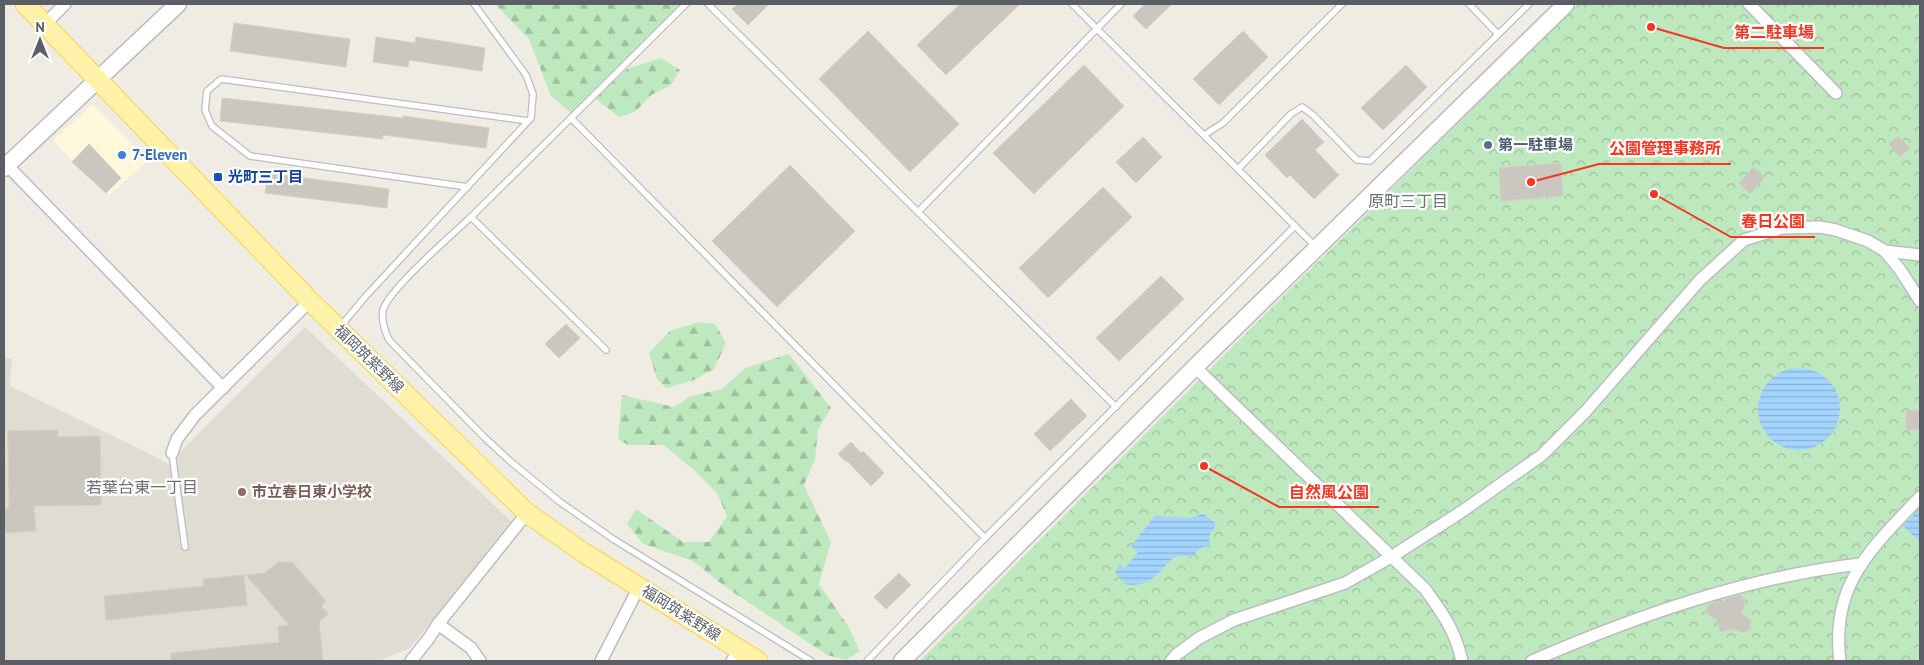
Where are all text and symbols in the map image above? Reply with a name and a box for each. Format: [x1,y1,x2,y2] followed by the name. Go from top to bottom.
[15,15,65,65] north arrow
[1724,17,1824,48] callout: 第二駐車場
[35,18,45,36] text: N
[1734,22,1814,42] text: 第二駐車場
[1599,133,1731,164] callout: 公園管理事務所
[1498,135,1573,154] place label: 第一駐車場
[1609,138,1721,158] text: 公園管理事務所
[1482,139,1494,151] marker: 第一駐車場
[132,145,187,164] place label: 7-Eleven
[116,149,128,161] marker: 7-Eleven
[228,167,303,186] place label: 光町三丁目
[212,171,224,183] marker: 光町三丁目
[1368,191,1448,211] district label: 原町三丁目
[1731,206,1815,237] callout: 春日公園
[1741,211,1805,231] text: 春日公園
[330,321,408,397] street label: 福岡筑紫野線
[1279,476,1379,507] callout: 自然風公園
[86,477,198,497] district label: 若葉台東一丁目
[252,482,372,501] place label: 市立春日東小学校
[1289,482,1369,502] text: 自然風公園
[236,486,248,498] marker: 市立春日東小学校
[638,581,724,644] street label: 福岡筑紫野線

